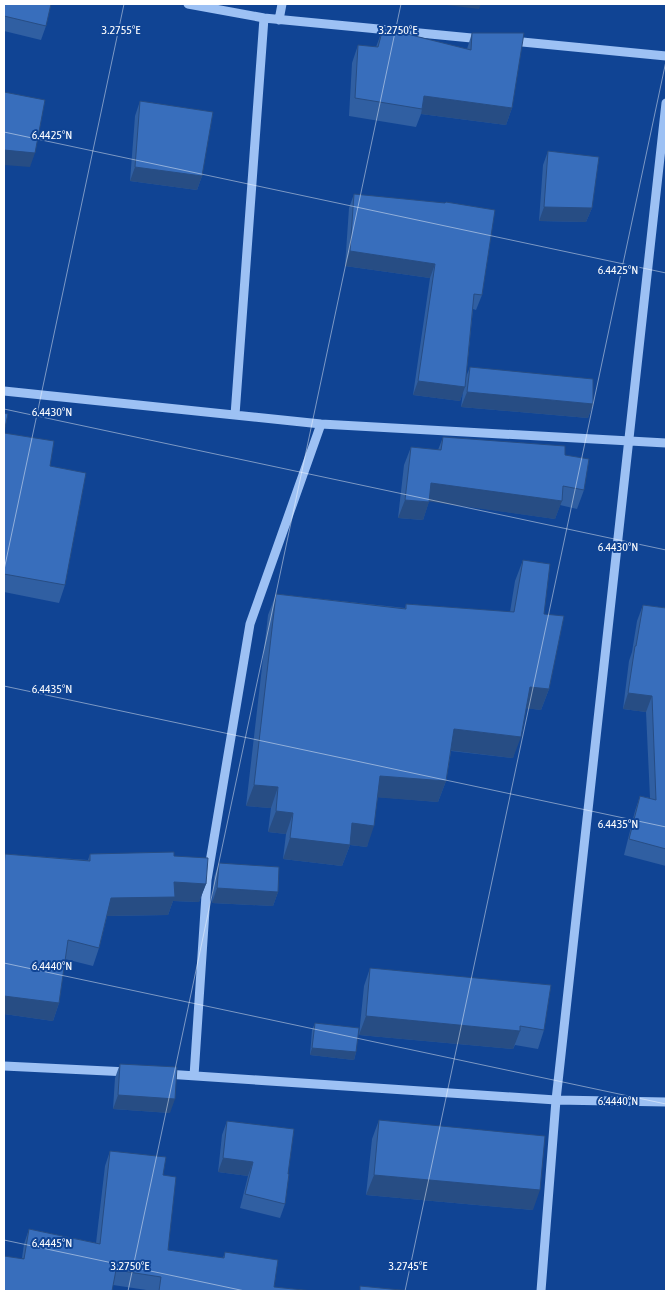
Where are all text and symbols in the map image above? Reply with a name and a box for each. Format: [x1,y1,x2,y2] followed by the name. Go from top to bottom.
[102,23,140,37] text: 3.2755°E
[379,23,417,37] text: 3.2750°E
[32,128,72,142] text: 6.4425°N
[598,263,638,277] text: 6.4425°N
[32,405,72,419] text: 6.4430°N
[598,540,638,554] text: 6.4430°N
[32,682,72,696] text: 6.4435°N
[598,817,638,831] text: 6.4435°N
[32,959,72,973] text: 6.4440°N
[598,1094,638,1108] text: 6.4440°N
[32,1236,72,1250] text: 6.4445°N
[111,1259,149,1273] text: 3.2750°E
[389,1259,427,1273] text: 3.2745°E

